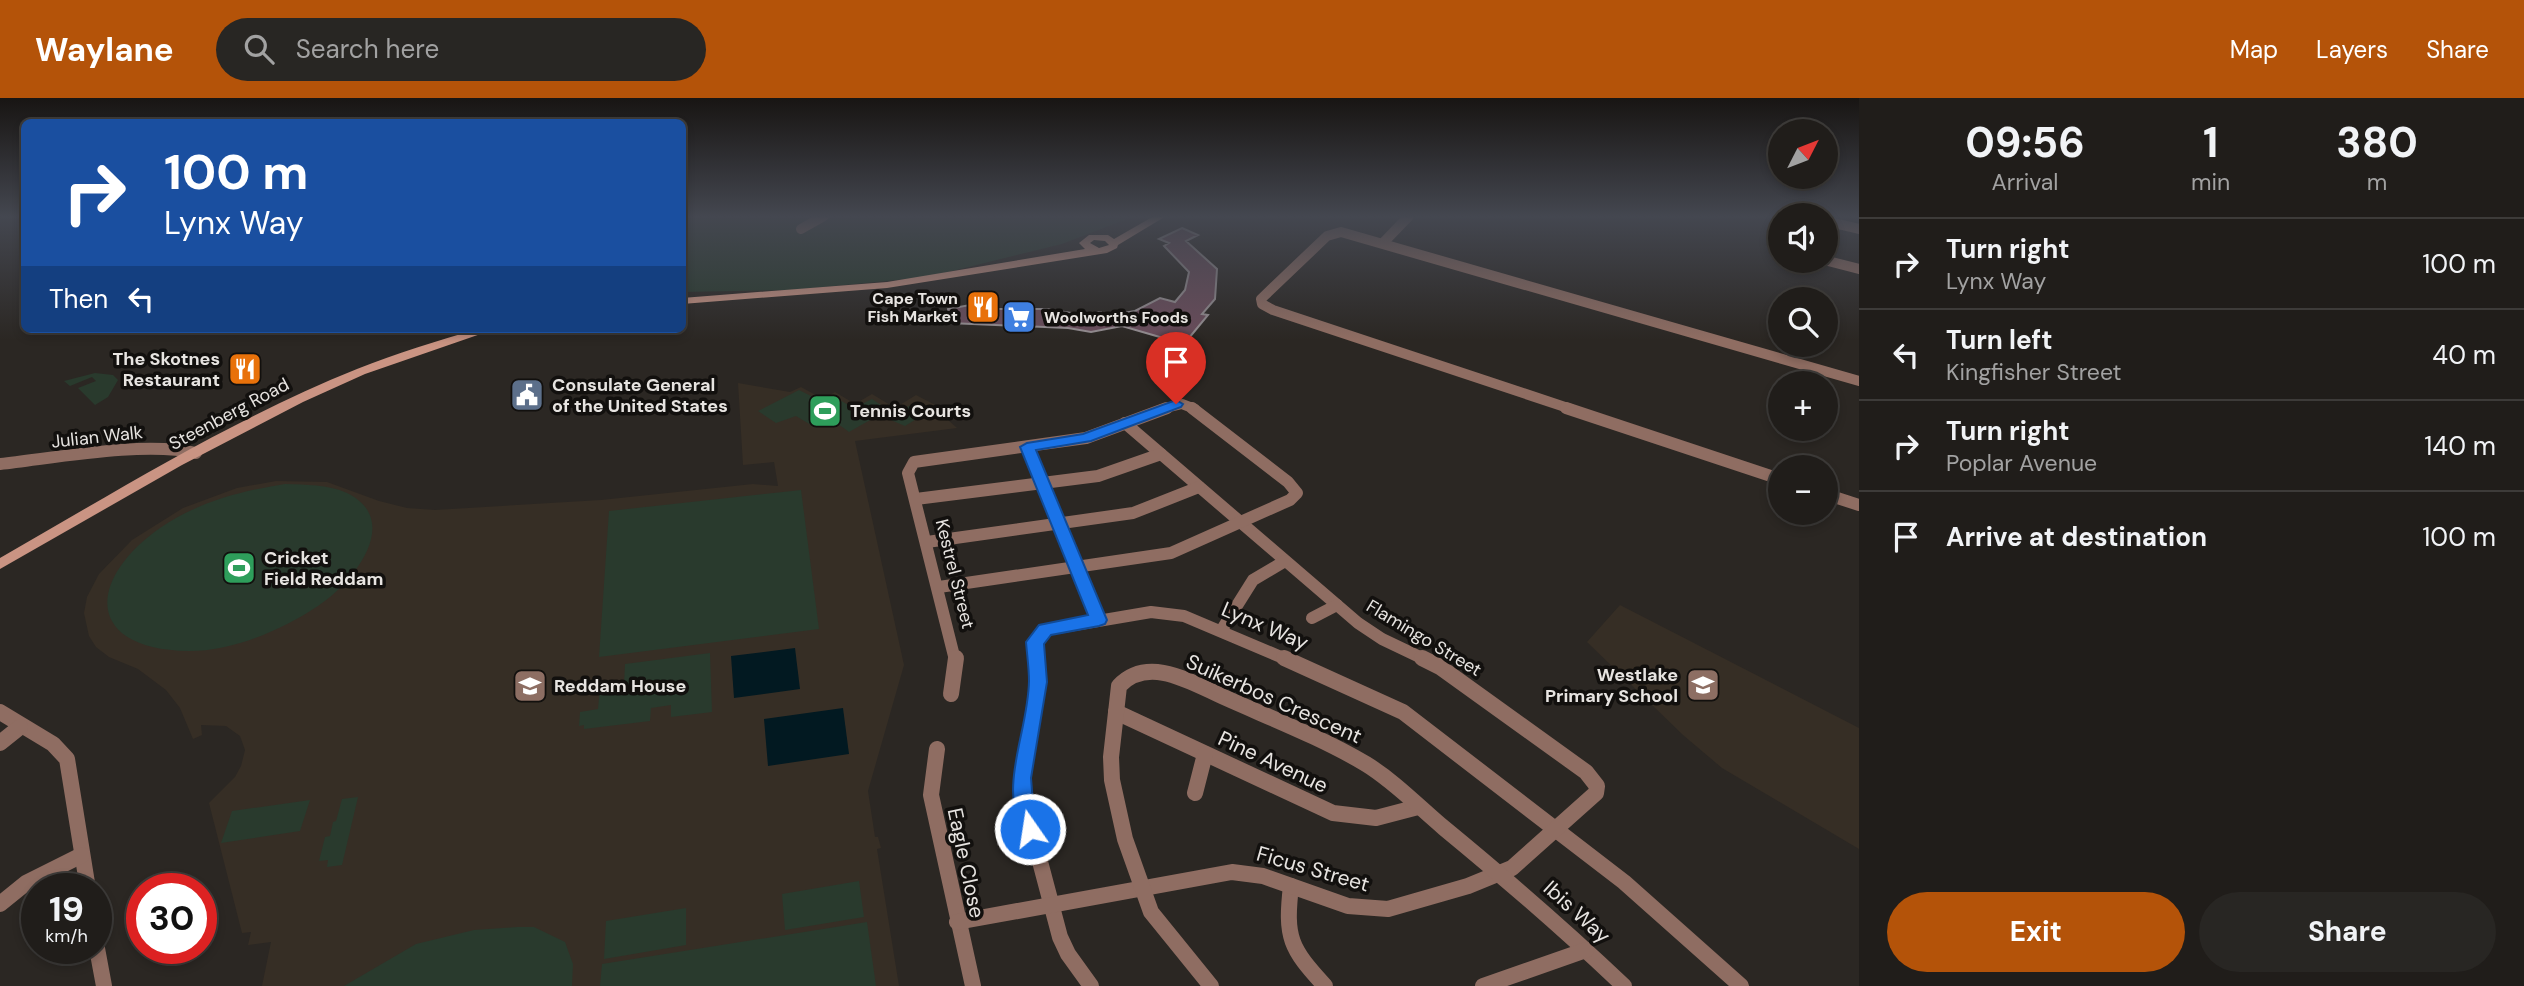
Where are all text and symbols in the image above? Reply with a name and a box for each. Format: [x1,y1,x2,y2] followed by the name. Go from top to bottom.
[216,18,706,81] search box
[35,28,174,71] text: Waylane
[240,30,278,68] icon: search
[296,32,439,66] text: Search here
[2230,34,2278,65] text: Map
[2316,34,2388,65] text: Layers
[2426,34,2489,65] text: Share
[1965,115,2085,170] text: 09:56
[2203,115,2218,170] text: 1
[2336,115,2418,170] text: 380
[1768,119,1838,189] north arrow
[1768,119,1838,525] map controls
[164,140,308,204] text: 100 m
[49,147,140,238] icon: right
[1991,167,2058,197] text: Arrival
[2191,167,2230,197] text: min
[2367,167,2387,197] text: m
[164,202,304,244] text: Lynx Way
[1768,203,1838,273] button: sound
[1946,232,2070,266] text: Turn right
[1887,245,1925,283] icon: right
[2422,247,2496,281] text: 100 m
[1946,266,2046,296] text: Lynx Way
[122,280,160,318] icon: left
[49,282,108,316] text: Then
[1768,287,1838,357] button: search
[867,288,958,327] place label: Cape Town Fish Market
[964,288,1002,326] restaurant icon: Cape Town Fish Market
[1000,298,1038,336] supermarket icon: Woolworths Foods
[1044,307,1188,328] place label: Woolworths Foods
[1946,323,2053,357] text: Turn left
[1146,332,1206,404] pin
[1887,336,1925,374] icon: left
[2432,338,2496,372] text: 40 m
[1157,343,1195,381] icon: arrive
[113,347,220,392] place label: The Skotnes Restaurant
[226,350,264,388] restaurant icon: The Skotnes Restaurant
[1946,357,2122,387] text: Kingfisher Street
[1768,371,1838,441] button: +
[165,372,293,456] street label: Steenberg Road
[552,373,728,418] place label: Consulate General of the United States
[508,376,546,414] public building icon: Consulate General of the United States
[806,392,844,430] sports icon: Tennis Courts
[850,399,971,423] place label: Tennis Courts
[1946,414,2070,448] text: Turn right
[50,420,144,454] street label: Julian Walk
[1887,427,1925,465] icon: right
[2424,429,2496,463] text: 140 m
[1946,448,2097,478] text: Poplar Avenue
[1768,455,1838,525] button: −
[930,517,980,631] street label: Kestrel Street
[1887,518,1925,556] icon: arrive
[1946,520,2207,554] text: Arrive at destination
[2422,520,2496,554] text: 100 m
[264,546,383,591] place label: Cricket Field Reddam
[220,549,258,587] sports icon: Cricket Field Reddam
[1362,594,1486,682] street label: Flamingo Street
[1217,595,1313,657] street label: Lynx Way
[1182,648,1366,750] street label: Suikerbos Crescent
[1545,663,1678,708] place label: Westlake Primary School
[1684,666,1722,704] school or university icon: Westlake Primary School
[511,667,549,705] school or university icon: Reddam House
[554,674,686,698] place label: Reddam House
[1214,724,1333,800] street label: Pine Avenue
[993,792,1067,866] position arrow
[941,805,991,921] street label: Eagle Close
[1253,840,1373,898] street label: Ficus Street
[126,873,217,964] speed limit sign: 30
[1537,874,1617,950] street label: Ibis Way
[49,886,84,932] text: 19
[1887,892,2185,972] button: Exit
[2199,892,2496,972] button: Share
[45,924,88,948] text: km/h

